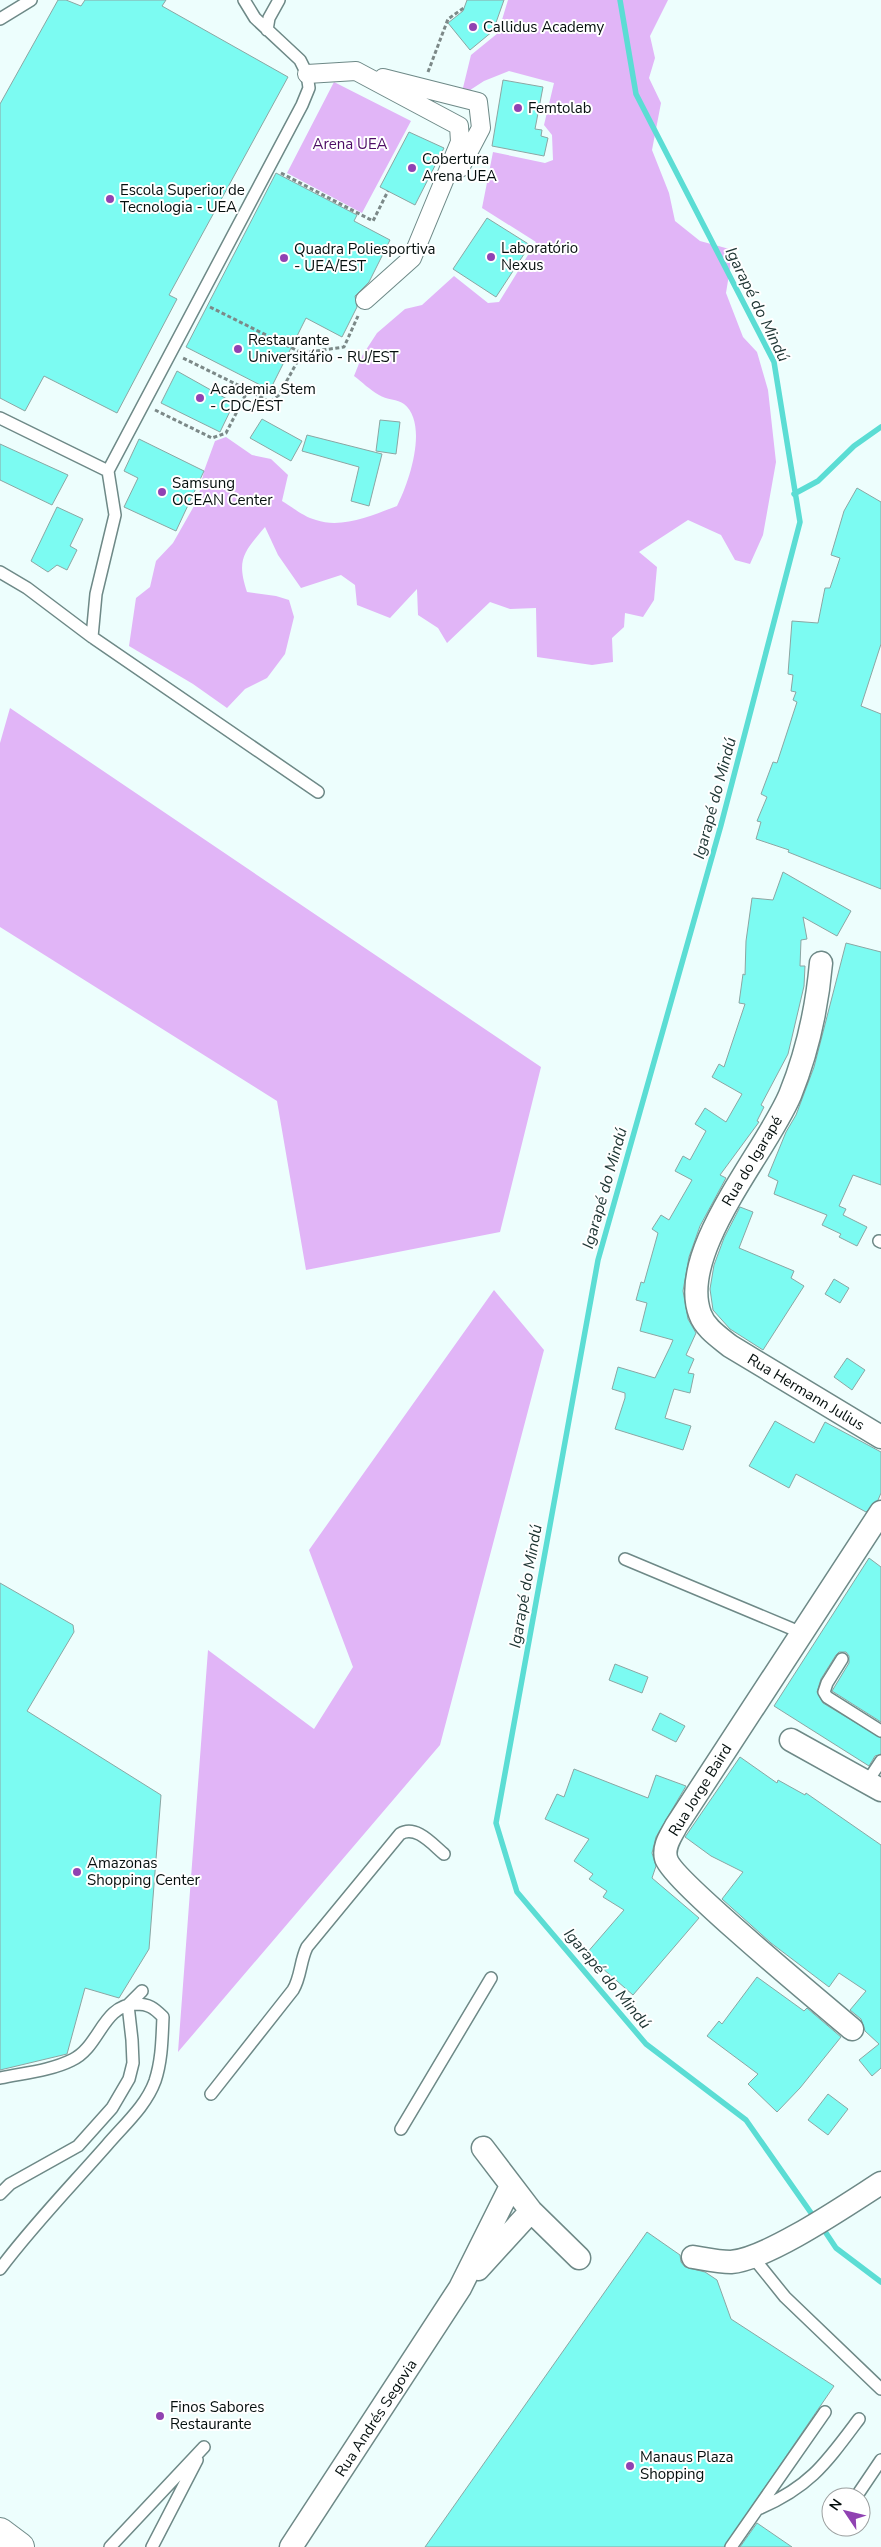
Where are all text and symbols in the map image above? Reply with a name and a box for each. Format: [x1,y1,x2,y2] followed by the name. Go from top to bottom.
[483,17,605,37] place label: Callidus Academy
[467,21,479,33] marker: Callidus Academy
[528,98,592,118] place label: Femtolab
[512,102,524,114] marker: Femtolab
[313,134,388,154] park label: Arena UEA
[422,149,497,186] place label: Cobertura Arena UEA
[406,162,418,174] marker: Cobertura Arena UEA
[120,180,245,217] place label: Escola Superior de Tecnologia - UEA
[104,193,116,205] marker: Escola Superior de Tecnologia - UEA
[501,238,578,275] place label: Laboratório Nexus
[294,239,435,276] place label: Quadra Poliesportiva - UEA/EST
[720,243,794,366] water label: Igarapé do Mindú
[485,251,497,263] marker: Laboratório Nexus
[278,252,290,264] marker: Quadra Poliesportiva - UEA/EST
[248,330,399,367] place label: Restaurante Universitário - RU/EST
[232,343,244,355] marker: Restaurante Universitário - RU/EST
[210,379,316,416] place label: Academia Stem - CDC/EST
[194,392,206,404] marker: Academia Stem - CDC/EST
[172,473,273,510] place label: Samsung OCEAN Center
[156,486,168,498] marker: Samsung OCEAN Center
[688,735,742,862] water label: Igarapé do Mindú
[717,1112,787,1210] street label: Rua do Igarapé
[577,1125,633,1251] water label: Igarapé do Mindú
[744,1349,868,1435] street label: Rua Hermann Julius
[504,1523,548,1650] water label: Igarapé do Mindú
[664,1740,736,1840] street label: Rua Jorge Baird
[87,1853,200,1890] place label: Amazonas Shopping Center
[71,1866,83,1878] marker: Amazonas Shopping Center
[559,1924,656,2034] water label: Igarapé do Mindú
[331,2355,421,2481] street label: Rua Andrés Segovia
[170,2397,264,2434] place label: Finos Sabores Restaurante
[154,2410,166,2422] marker: Finos Sabores Restaurante
[640,2447,733,2484] place label: Manaus Plaza Shopping
[624,2460,636,2472] marker: Manaus Plaza Shopping
[821,2487,871,2537] north arrow
[825,2495,847,2515] text: N

